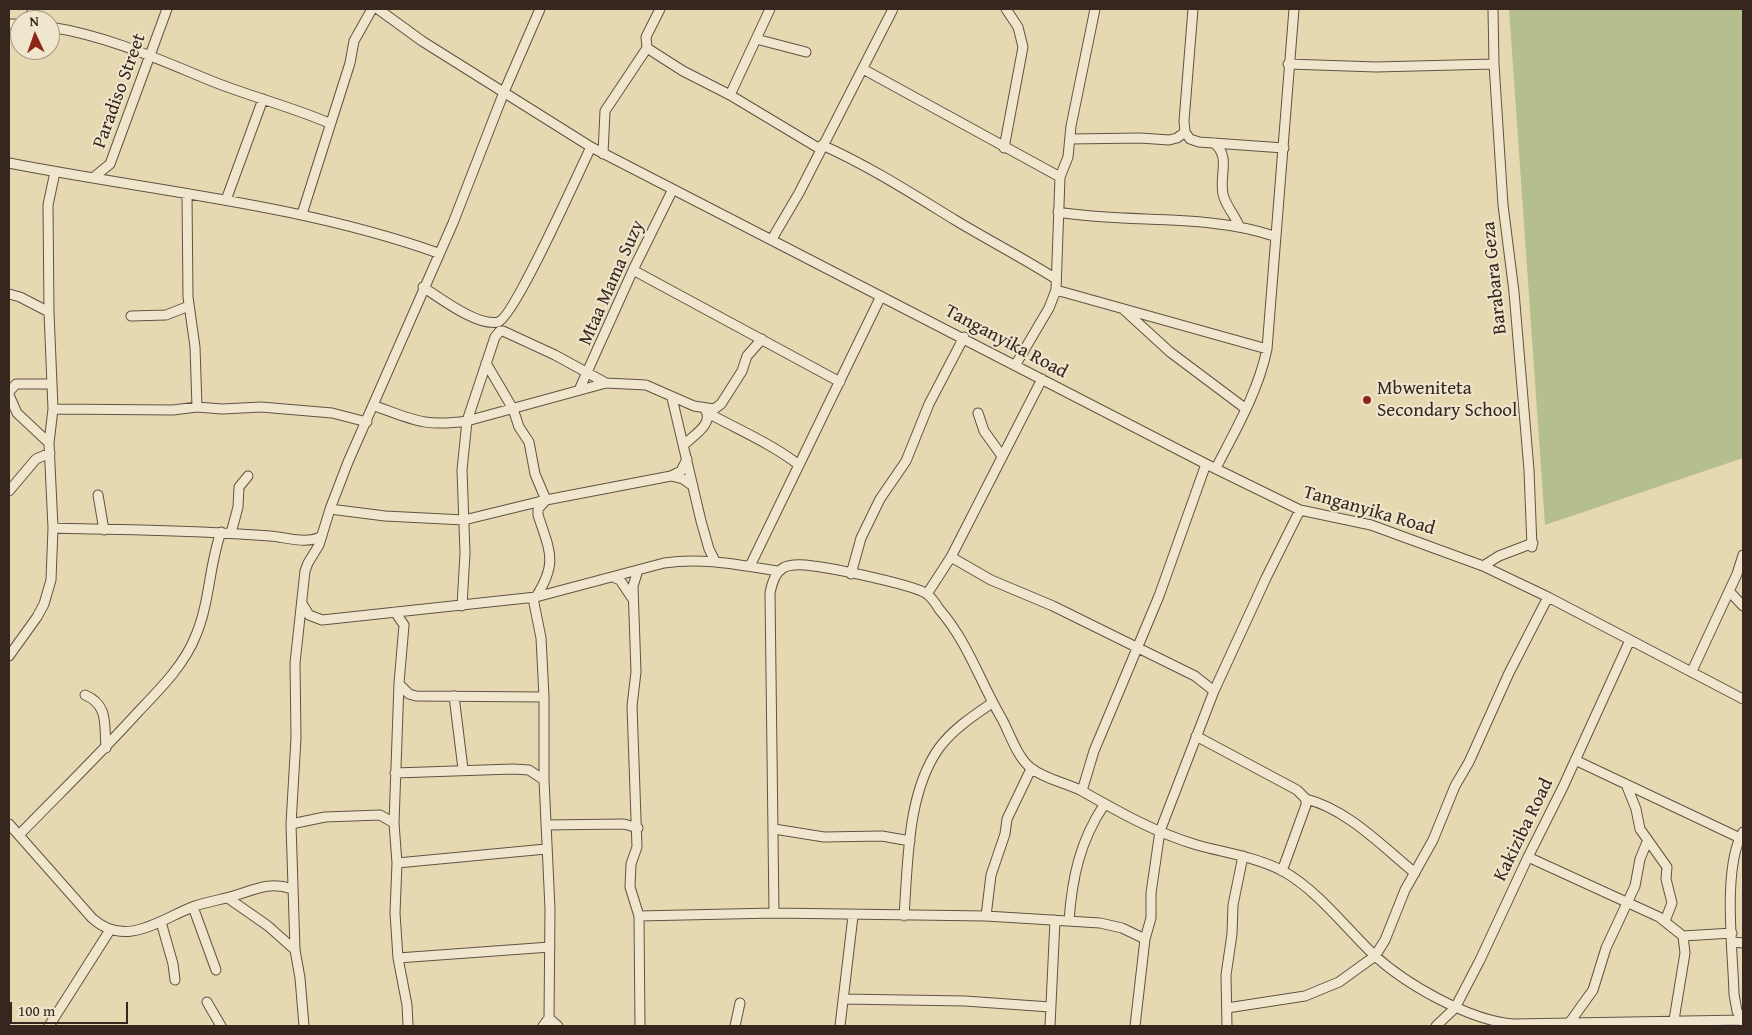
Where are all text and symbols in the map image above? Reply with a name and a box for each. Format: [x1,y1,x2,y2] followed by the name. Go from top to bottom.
[10,10,60,60] north arrow
[29,11,39,31] text: N
[89,30,151,152] street label: Paradiso Street
[574,217,650,349] street label: Mtaa Mama Suzy
[1478,220,1512,336] street label: Barabara Geza
[941,300,1071,384] street label: Tanganyika Road
[1377,378,1517,422] place label: Mbweniteta Secondary School
[1361,394,1373,406] marker: Mbweniteta Secondary School
[1300,481,1438,541] street label: Tanganyika Road
[1489,775,1559,885] street label: Kakiziba Road
[12,992,130,1024] scale bar
[18,1000,55,1021] text: 100 m

